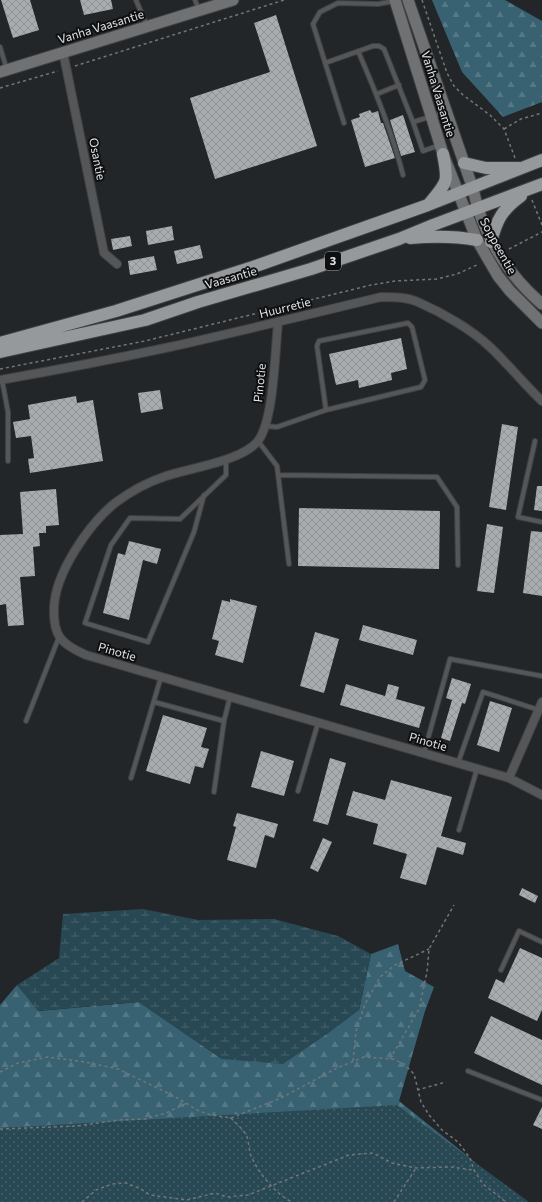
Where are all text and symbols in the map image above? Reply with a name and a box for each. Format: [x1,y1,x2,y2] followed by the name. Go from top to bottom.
[56,6,145,46] street label: Vanha Vaasantie
[419,49,459,138] street label: Vanha Vaasantie
[87,136,109,181] street label: Osantie
[478,215,520,276] street label: Soppeentie
[325,252,341,270] road number: 3
[203,263,258,291] street label: Vaasantie
[258,294,312,320] street label: Huurretie
[250,363,268,403] street label: Pinotie
[97,639,138,663] street label: Pinotie
[408,729,449,753] street label: Pinotie

